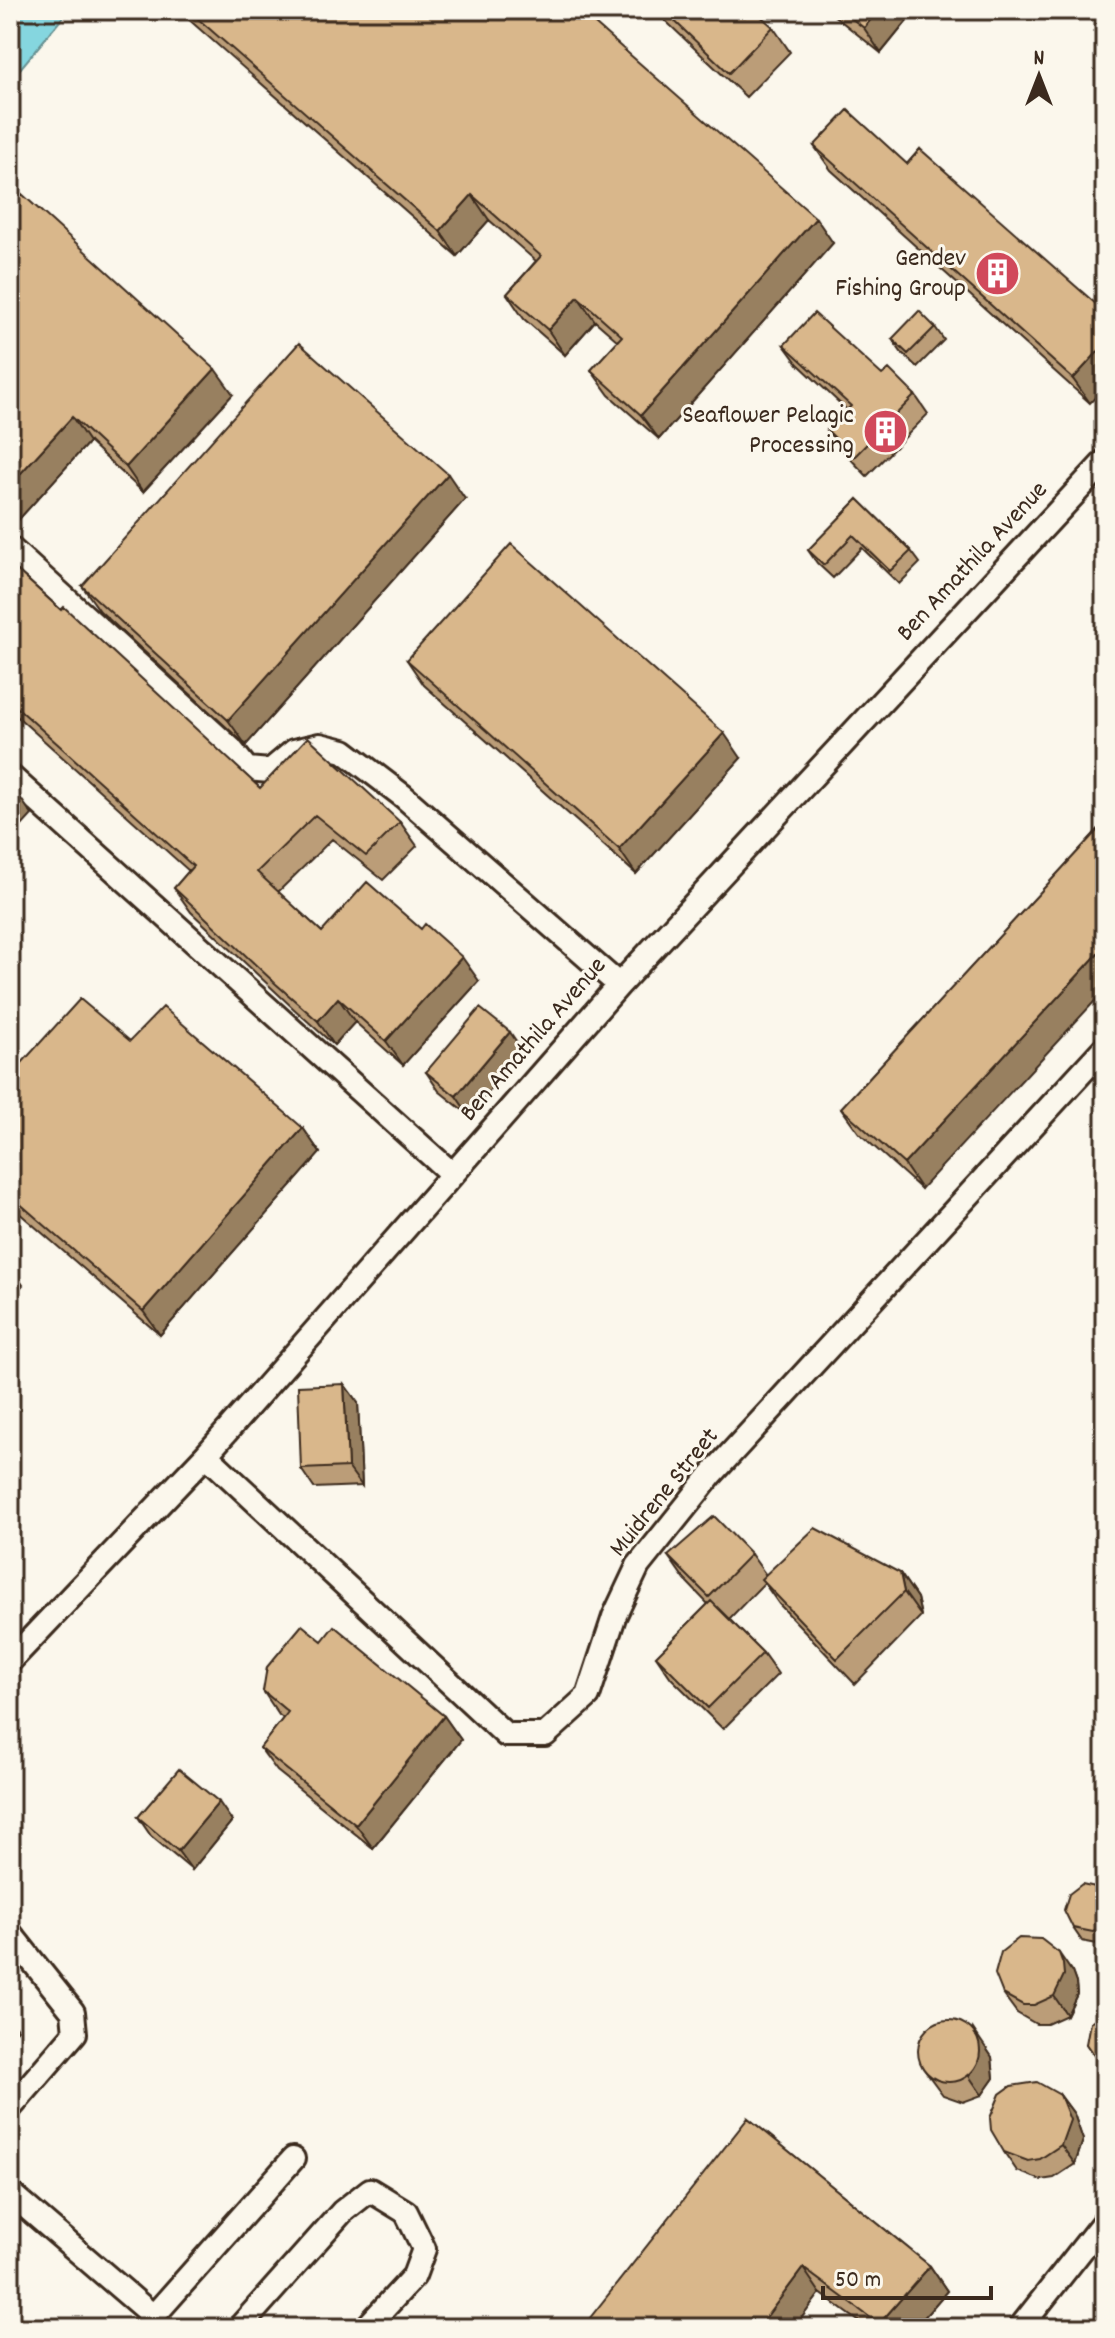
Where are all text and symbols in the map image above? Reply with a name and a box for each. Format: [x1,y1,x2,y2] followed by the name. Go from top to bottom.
[999,36,1079,116] north arrow
[1034,44,1045,75] text: N
[835,241,966,308] place label: Gendev Fishing Group
[973,250,1021,298] building icon: Gendev Fishing Group
[682,398,854,465] place label: Seaflower Pelagic Processing
[861,407,909,455] building icon: Seaflower Pelagic Processing
[889,473,1057,651] street label: Ben Amathila Avenue
[452,949,616,1131] street label: Ben Amathila Avenue
[601,1420,729,1566] street label: Muidrene Street
[823,2250,991,2300] scale bar
[835,2264,881,2298] text: 50 m

